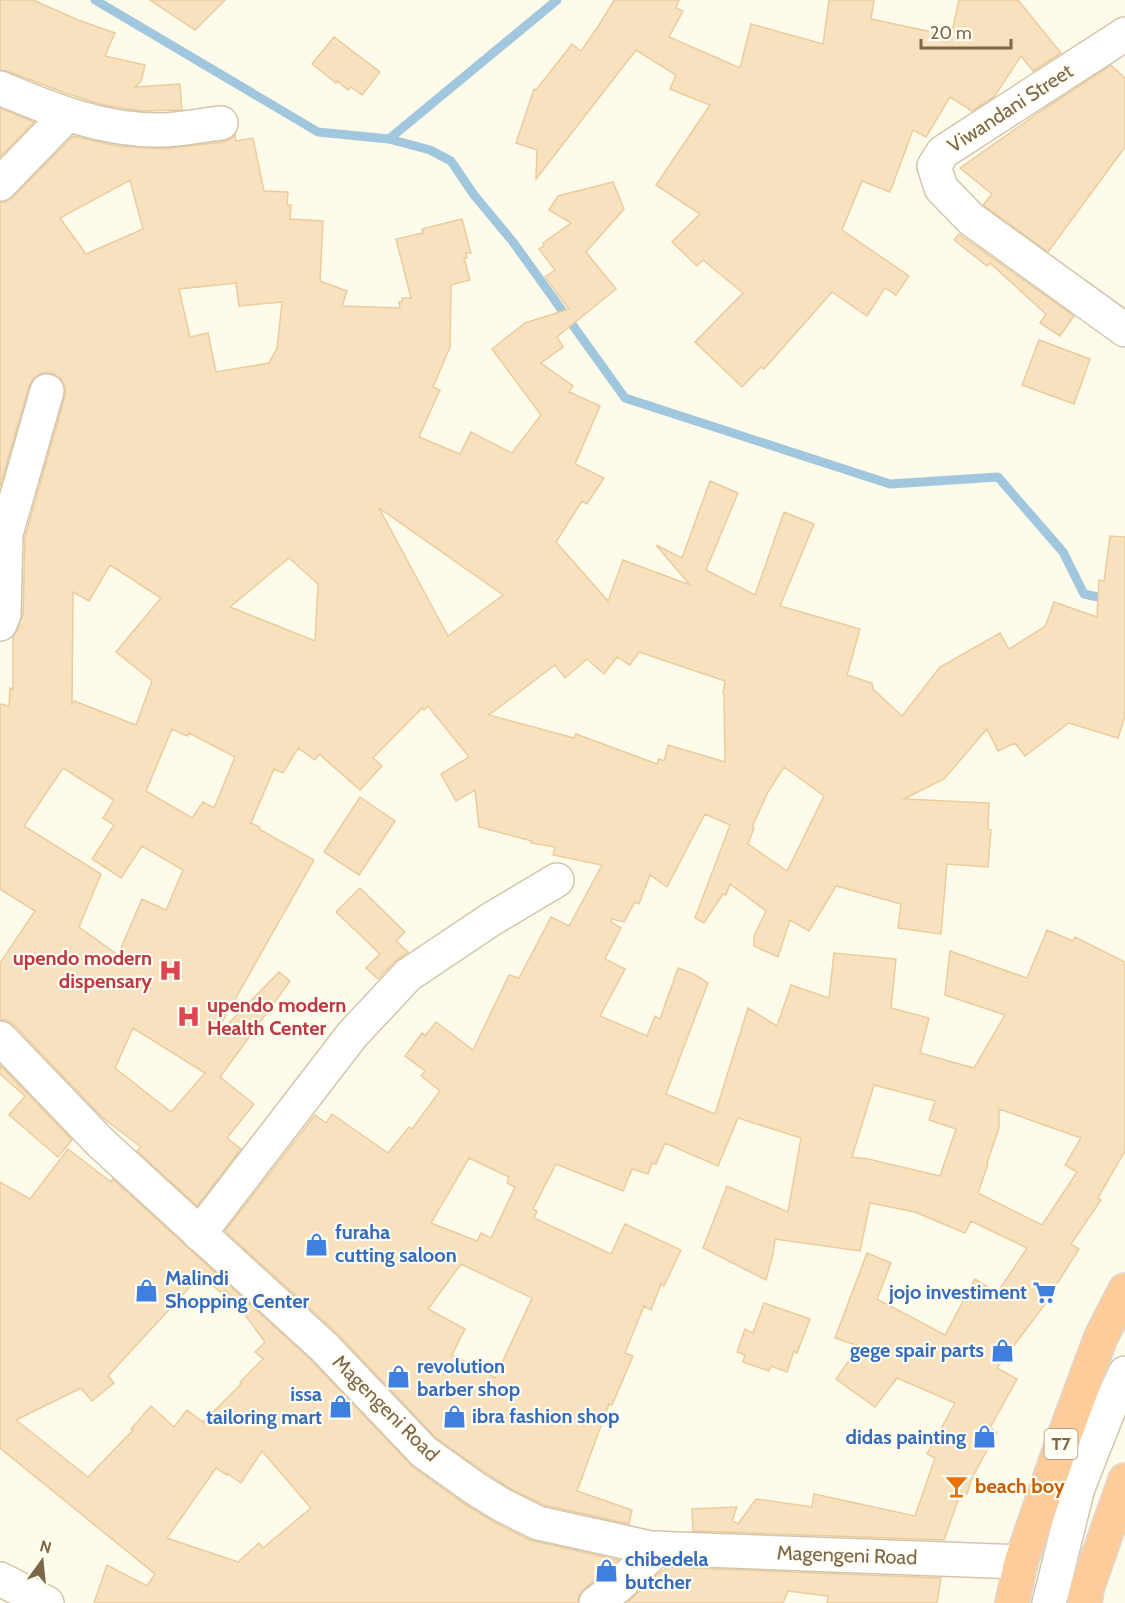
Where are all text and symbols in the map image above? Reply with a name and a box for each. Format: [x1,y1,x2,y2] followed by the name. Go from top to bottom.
[921,12,1011,50] scale bar
[930,22,972,44] text: 20 m
[943,58,1077,157] street label: Viwandani Street
[13,946,152,993] place label: upendo modern dispensary
[157,957,183,983] hospital icon: upendo modern dispensary
[207,993,346,1040] place label: upendo modern Health Center
[176,1003,202,1029] hospital icon: upendo modern Health Center
[335,1220,457,1267] place label: furaha cutting saloon
[304,1231,330,1257] shop icon: furaha cutting saloon
[165,1266,310,1313] place label: Malindi Shopping Center
[134,1277,160,1303] shop icon: Malindi Shopping Center
[1032,1279,1058,1305] supermarket icon: jojo investiment
[888,1280,1027,1304] place label: jojo investiment
[989,1337,1015,1363] shop icon: gege spair parts
[850,1338,984,1362] place label: gege spair parts
[328,1350,444,1466] street label: Magengeni Road
[417,1354,520,1401] place label: revolution barber shop
[386,1364,412,1390] shop icon: revolution barber shop
[206,1382,322,1429] place label: issa tailoring mart
[327,1393,353,1419] shop icon: issa tailoring mart
[441,1403,467,1429] shop icon: ibra fashion shop
[472,1404,619,1428] place label: ibra fashion shop
[971,1424,997,1450] shop icon: didas painting
[846,1425,966,1449] place label: didas painting
[1044,1429,1078,1459] road number: T7
[944,1473,970,1499] bar icon: beach boy
[975,1474,1065,1498] place label: beach boy
[12,1531,72,1591] north arrow
[38,1536,54,1558] text: N
[776,1541,918,1569] street label: Magengeni Road
[625,1547,709,1594] place label: chibedela butcher
[594,1558,620,1584] shop icon: chibedela butcher

